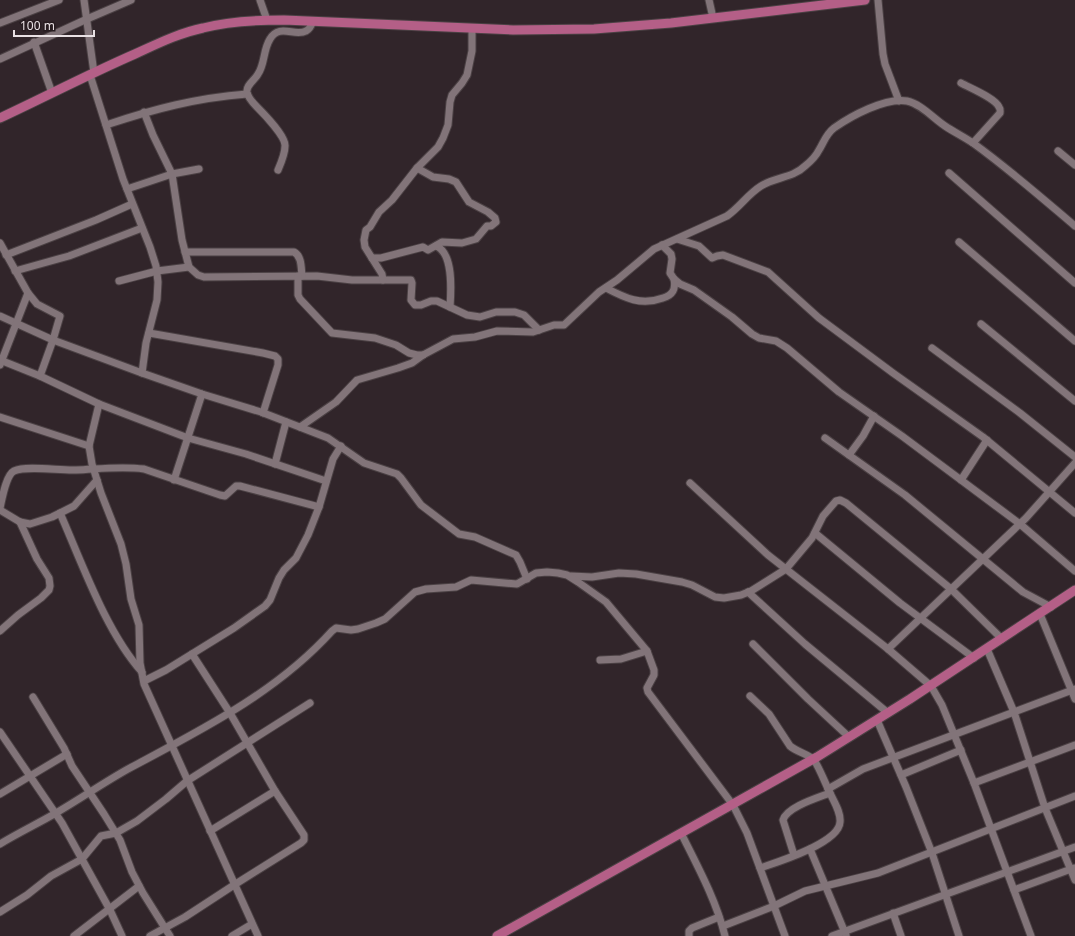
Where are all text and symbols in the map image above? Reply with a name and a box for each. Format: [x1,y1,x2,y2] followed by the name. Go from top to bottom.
[14,12,94,38] scale bar
[20,17,55,34] text: 100 m

